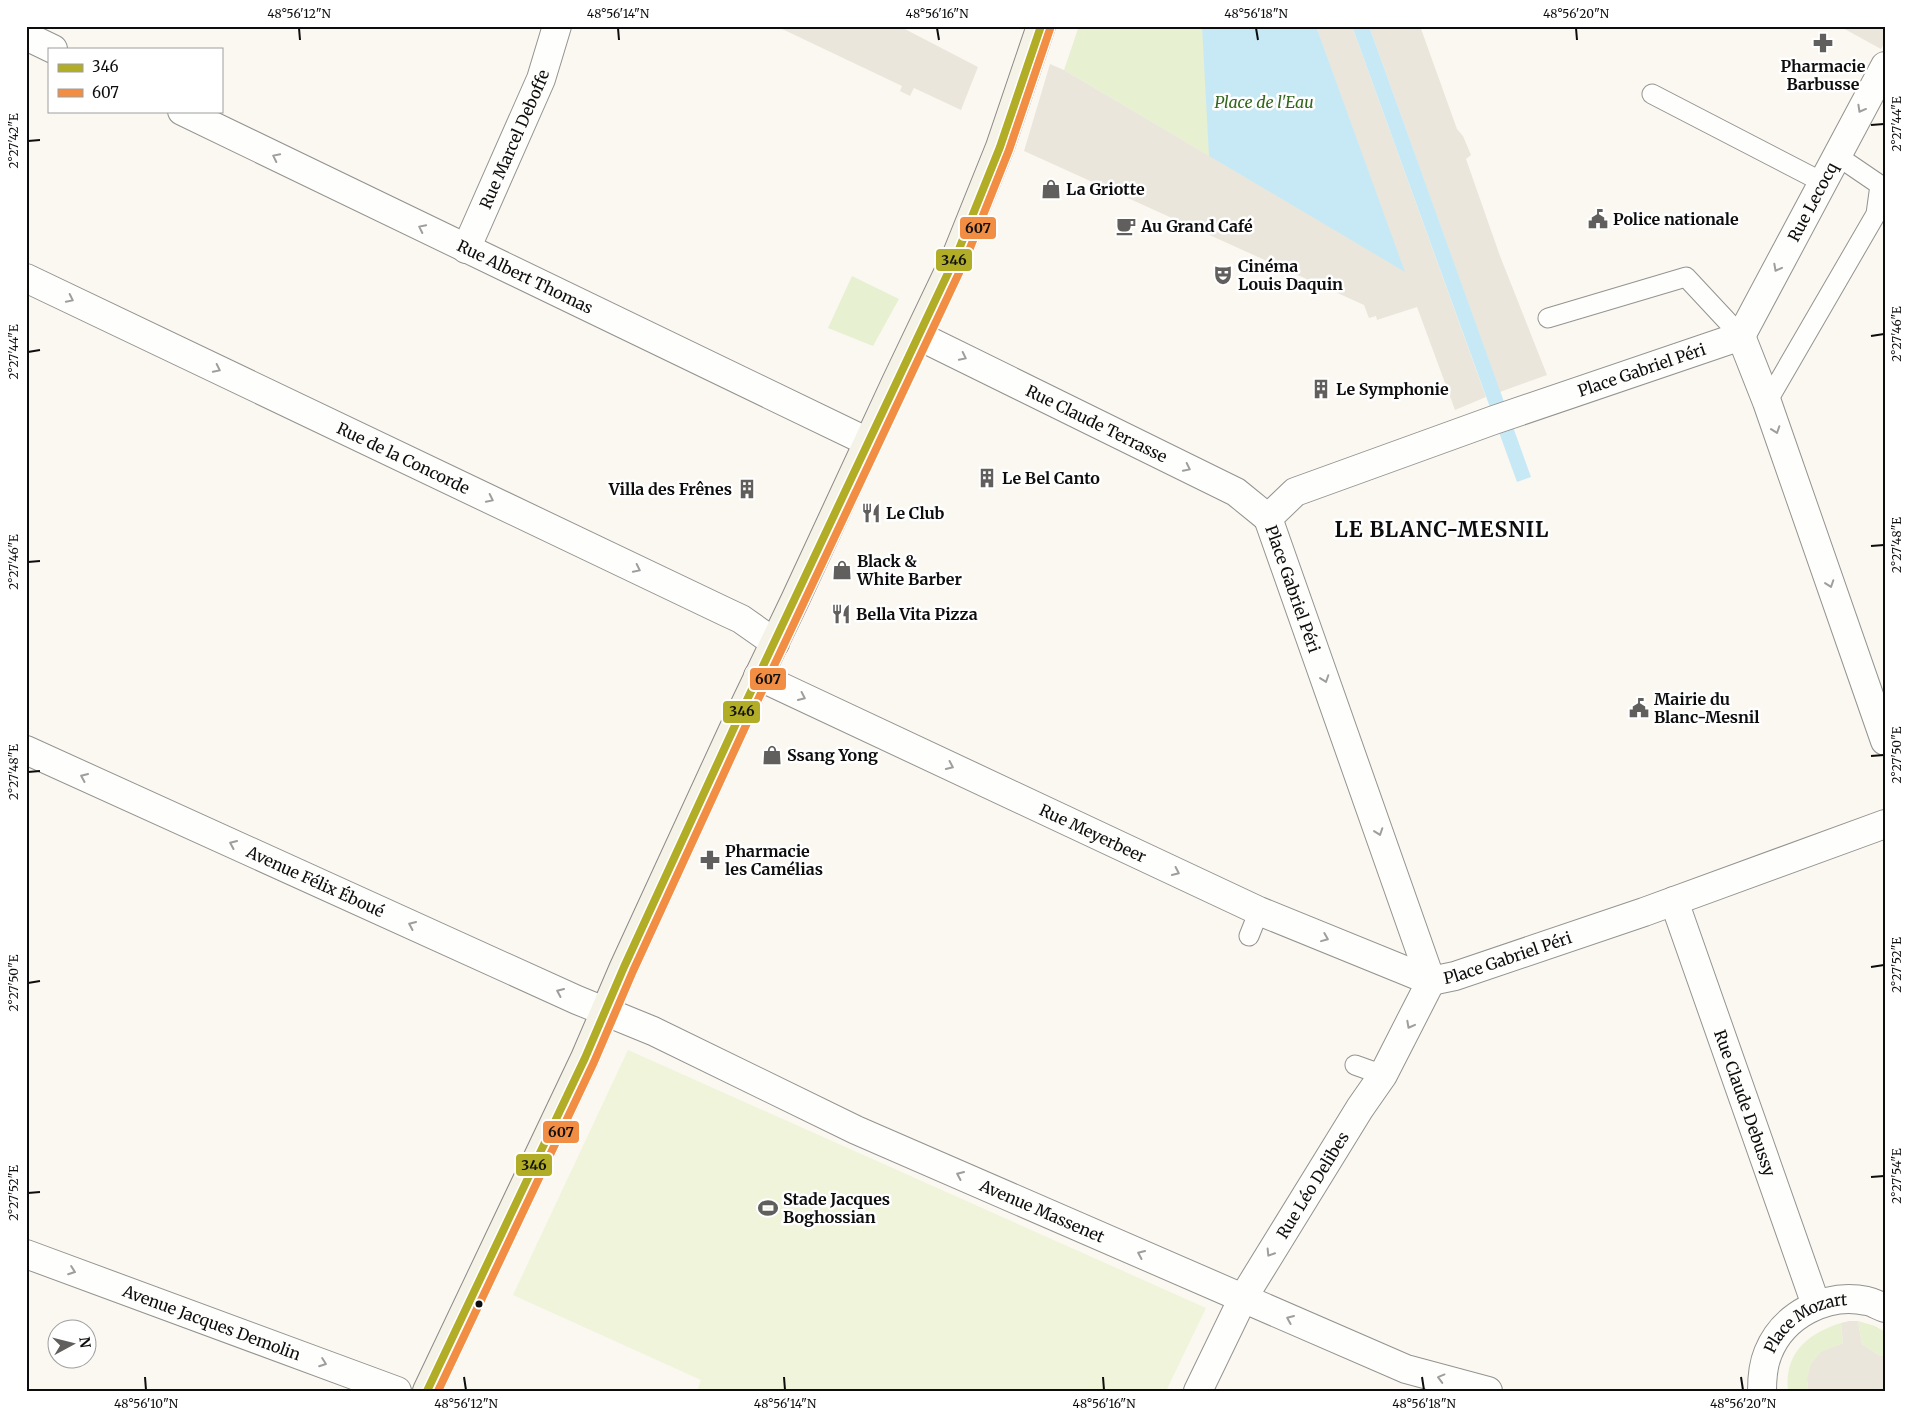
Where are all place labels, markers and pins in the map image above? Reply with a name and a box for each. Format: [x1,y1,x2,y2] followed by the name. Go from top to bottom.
[1812,32,1834,54] pharmacy icon: Pharmacie Barbusse
[1781,56,1866,94] place label: Pharmacie Barbusse
[1040,178,1062,200] shop icon: La Griotte
[1066,179,1145,199] place label: La Griotte
[1587,208,1609,230] public building icon: Police nationale
[1613,209,1739,229] place label: Police nationale
[1115,215,1137,237] cafe icon: Au Grand Café
[1140,216,1253,236] place label: Au Grand Café
[1238,256,1343,294] place label: Cinéma Louis Daquin
[1212,264,1234,286] theatre icon: Cinéma Louis Daquin
[1310,378,1332,400] building icon: Le Symphonie
[1336,379,1449,399] place label: Le Symphonie
[976,467,998,489] building icon: Le Bel Canto
[1002,468,1100,488] place label: Le Bel Canto
[736,478,758,500] building icon: Villa des Frênes
[608,479,732,499] place label: Villa des Frênes
[860,502,882,524] restaurant icon: Le Club
[886,503,945,523] place label: Le Club
[856,551,962,589] place label: Black & White Barber
[831,559,853,581] shop icon: Black & White Barber
[830,603,852,625] restaurant icon: Bella Vita Pizza
[856,604,978,624] place label: Bella Vita Pizza
[1654,689,1759,727] place label: Mairie du Blanc-Mesnil
[1628,697,1650,719] public building icon: Mairie du Blanc-Mesnil
[761,744,783,766] shop icon: Ssang Yong
[787,745,878,765] place label: Ssang Yong
[725,841,823,879] place label: Pharmacie les Camélias
[699,849,721,871] pharmacy icon: Pharmacie les Camélias
[783,1189,890,1227] place label: Stade Jacques Boghossian
[757,1197,779,1219] sports icon: Stade Jacques Boghossian
[474,1299,484,1309] unlabelled marker

